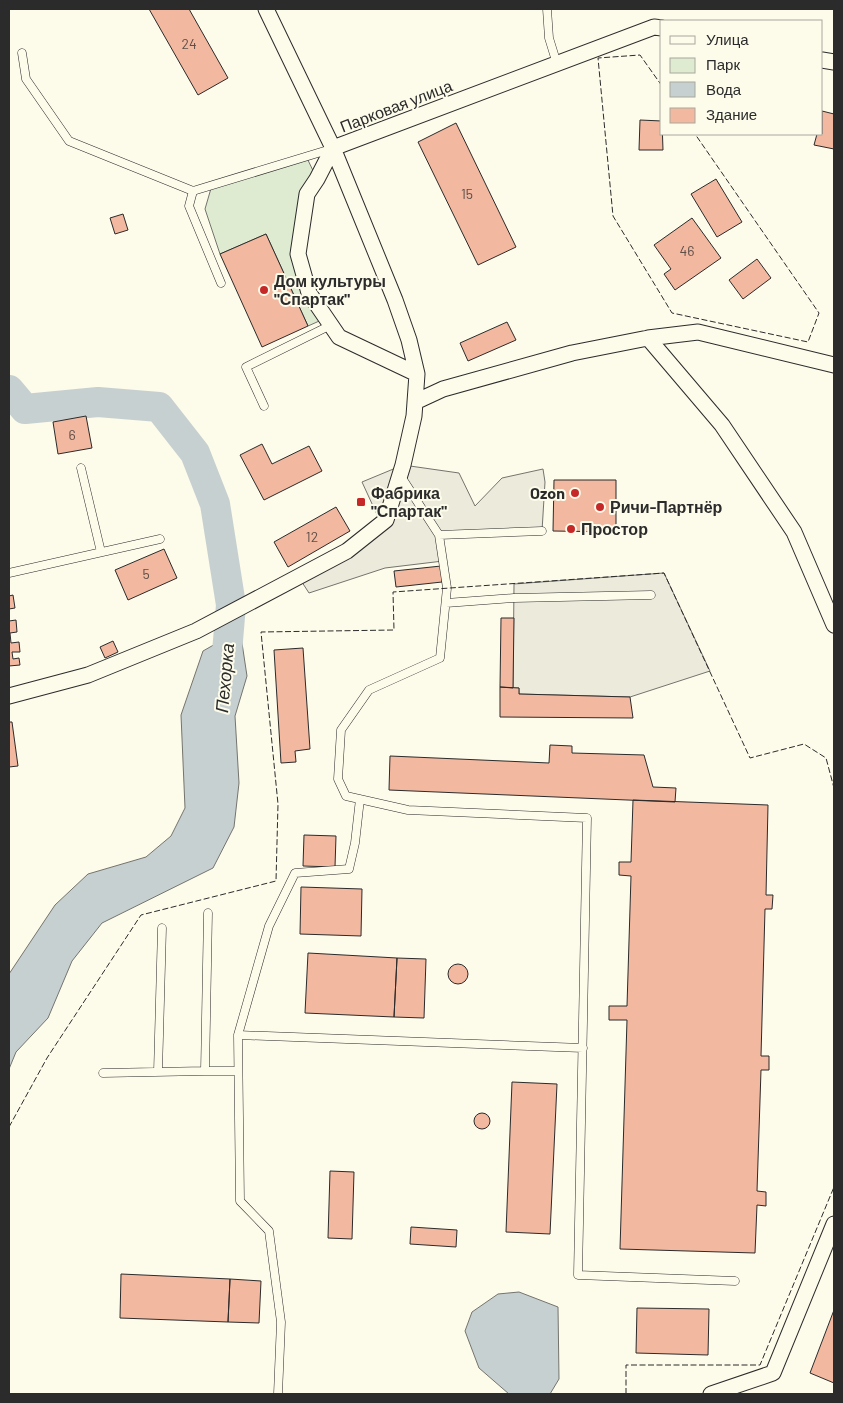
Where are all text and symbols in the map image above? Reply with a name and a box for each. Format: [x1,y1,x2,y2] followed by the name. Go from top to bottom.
[660,20,823,135] legend
[706,30,749,48] text: Улица
[181,35,197,52] house number: 24
[706,55,740,73] text: Парк
[337,75,455,136] street label: Парковая улица
[706,80,742,98] text: Вода
[706,105,757,123] text: Здание
[461,185,473,202] house number: 15
[680,242,694,259] house number: 46
[274,271,386,308] place label: Дом культуры "Спартак"
[258,284,270,296] marker: Дом культуры "Спартак"
[68,426,76,443] house number: 6
[371,483,447,520] place label: Фабрика "Спартак"
[530,483,565,502] place label: Ozon
[569,487,581,499] marker: Ozon
[355,496,367,508] marker: Фабрика "Спартак"
[610,497,723,516] place label: Ричи-Партнёр
[594,501,606,513] marker: Ричи-Партнёр
[581,519,648,538] place label: Простор
[565,523,577,535] marker: Простор
[306,528,318,545] house number: 12
[142,565,150,582] house number: 5
[210,642,238,714] water label: Пехорка

